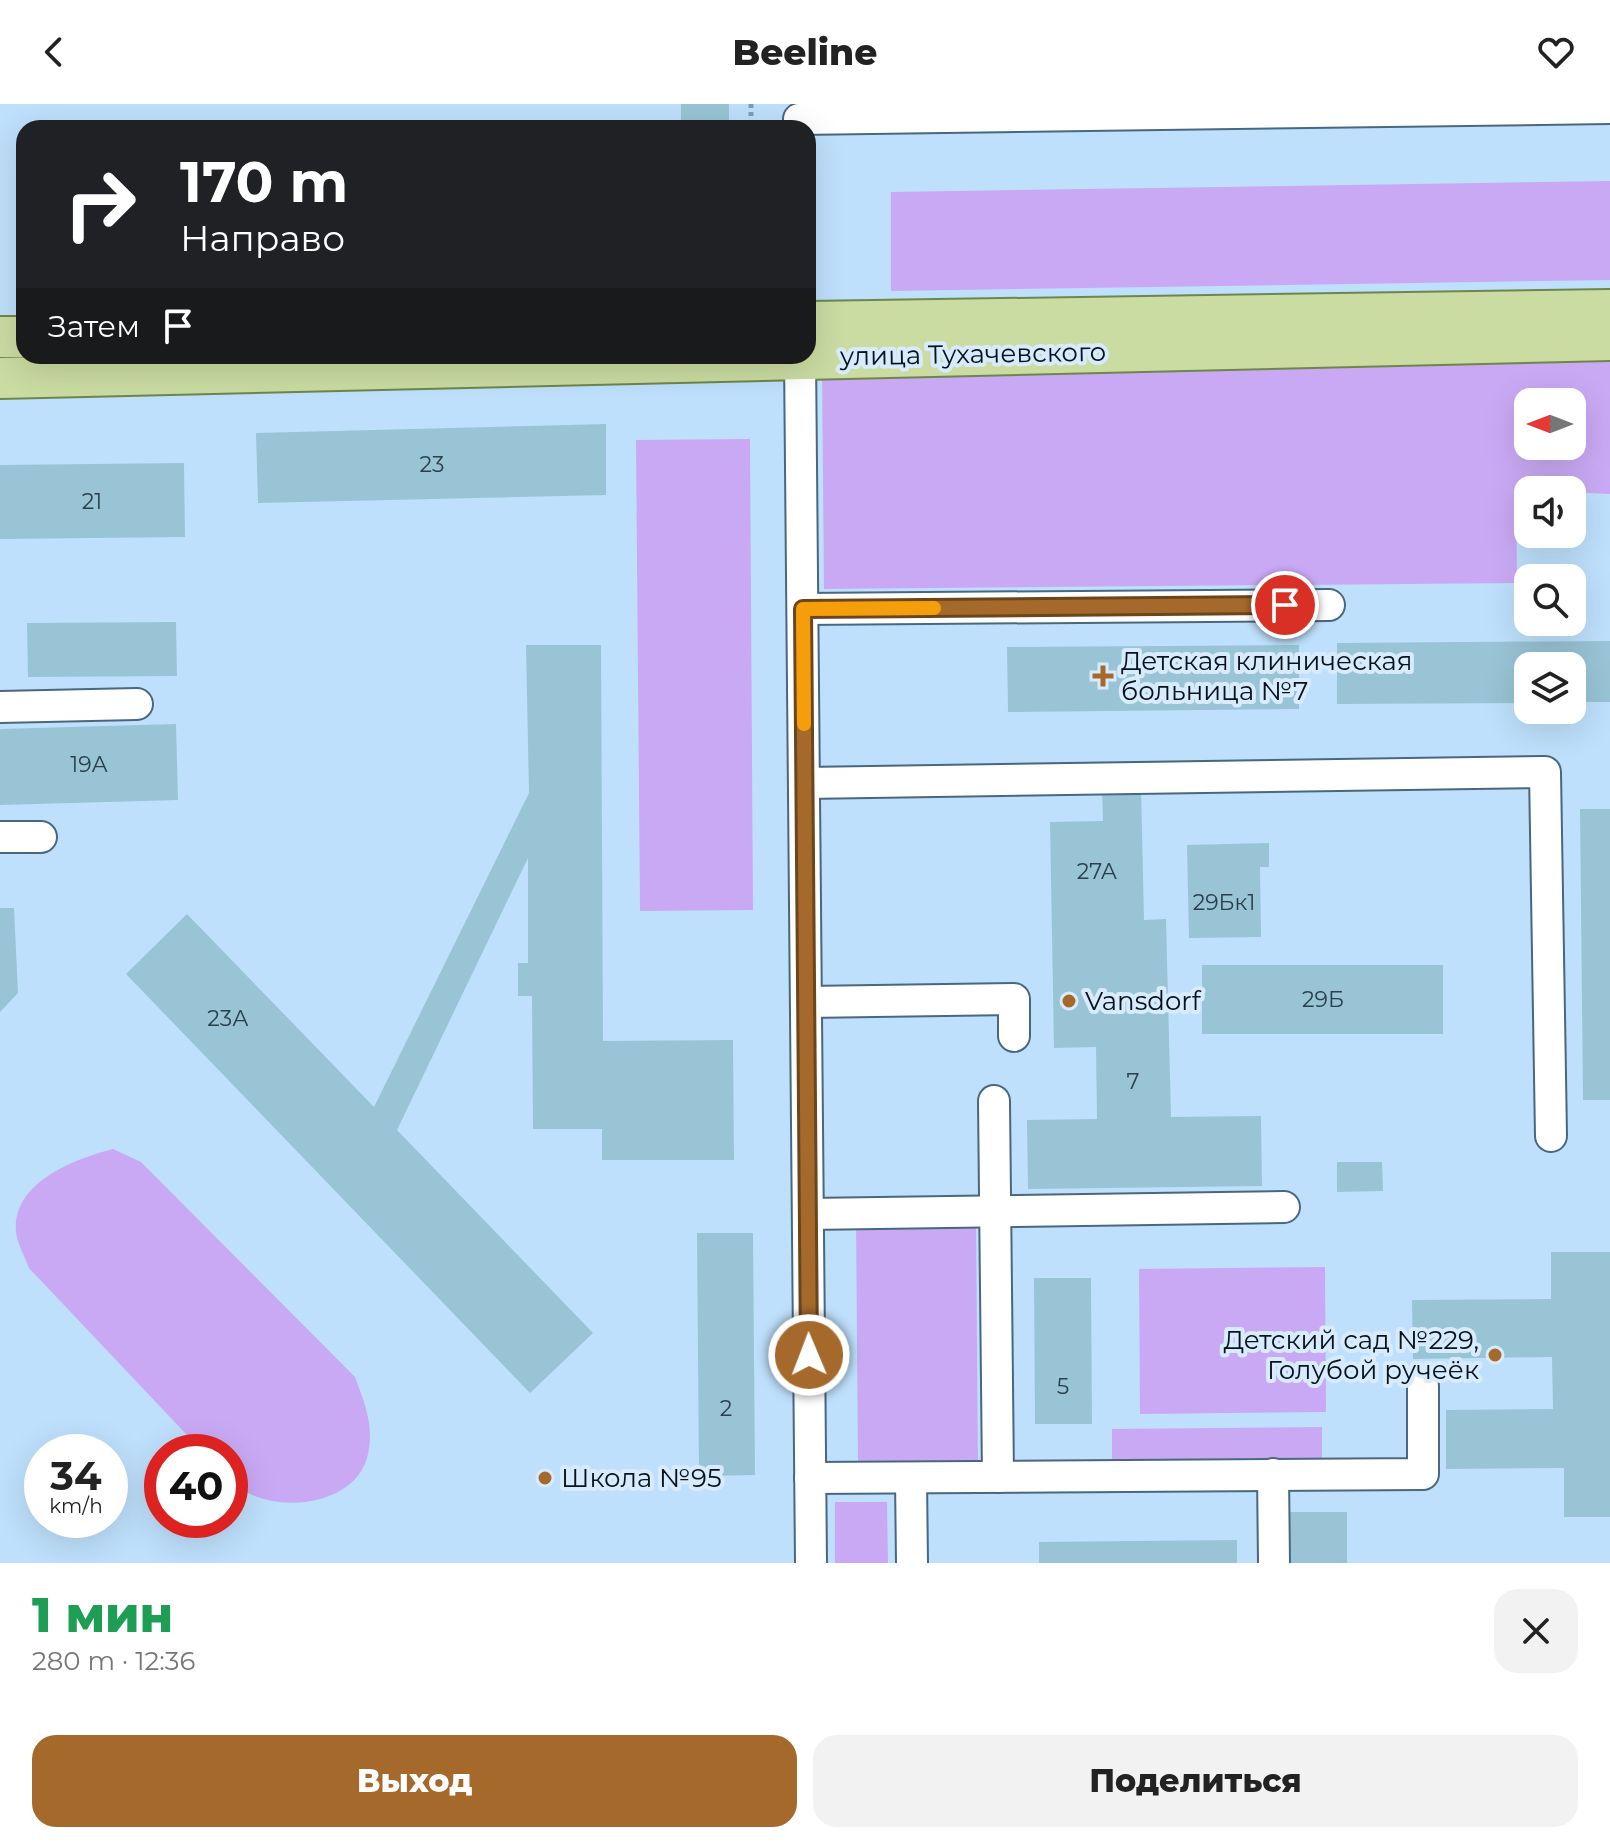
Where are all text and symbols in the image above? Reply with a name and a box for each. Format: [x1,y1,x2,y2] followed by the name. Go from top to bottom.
[32,30,76,74] icon: back
[733,30,877,74] text: Beeline
[1534,30,1578,74] icon: heart
[180,148,348,216] text: 170 m
[48,152,152,256] icon: right
[180,216,345,260] text: Направо
[156,304,200,348] icon: arrive
[48,308,140,345] text: Затем
[838,336,1107,372] street label: улица Тухачевского
[1514,388,1586,460] north arrow
[1514,388,1586,724] map controls
[420,451,444,478] house number: 23
[1514,476,1586,548] button: sound
[82,488,102,515] house number: 21
[1514,564,1586,636] button: search
[1251,571,1319,639] pin
[1263,583,1307,627] icon: arrive
[1121,645,1413,707] place label: Детская клиническая больница №7
[1514,652,1586,724] button: layers
[1092,665,1114,687] marker: Детская клиническая больница №7
[70,751,108,778] house number: 19А
[1077,858,1118,885] house number: 27А
[1193,889,1255,916] house number: 29Бк1
[1085,985,1202,1017] place label: Vansdorf
[1302,986,1344,1013] house number: 29Б
[1060,992,1078,1010] marker: Vansdorf
[207,1005,249,1032] house number: 23А
[1127,1068,1140,1095] house number: 7
[767,1313,851,1397] position arrow
[1223,1324,1479,1386] place label: Детский сад №229, Голубой ручеёк
[1486,1346,1504,1364] marker: Детский сад №229, Голубой ручеёк
[1057,1373,1069,1400] house number: 5
[720,1395,732,1422] house number: 2
[144,1434,248,1538] speed limit sign: 40
[50,1451,102,1500] text: 34
[561,1462,722,1494] place label: Школа №95
[536,1469,554,1487] marker: Школа №95
[49,1494,103,1518] text: km/h
[32,1586,173,1644] text: 1 мин
[1494,1589,1578,1673] button: close
[32,1645,195,1677] text: 280 m · 12:36
[32,1735,797,1827] button: Выход
[813,1735,1578,1827] button: Поделиться

